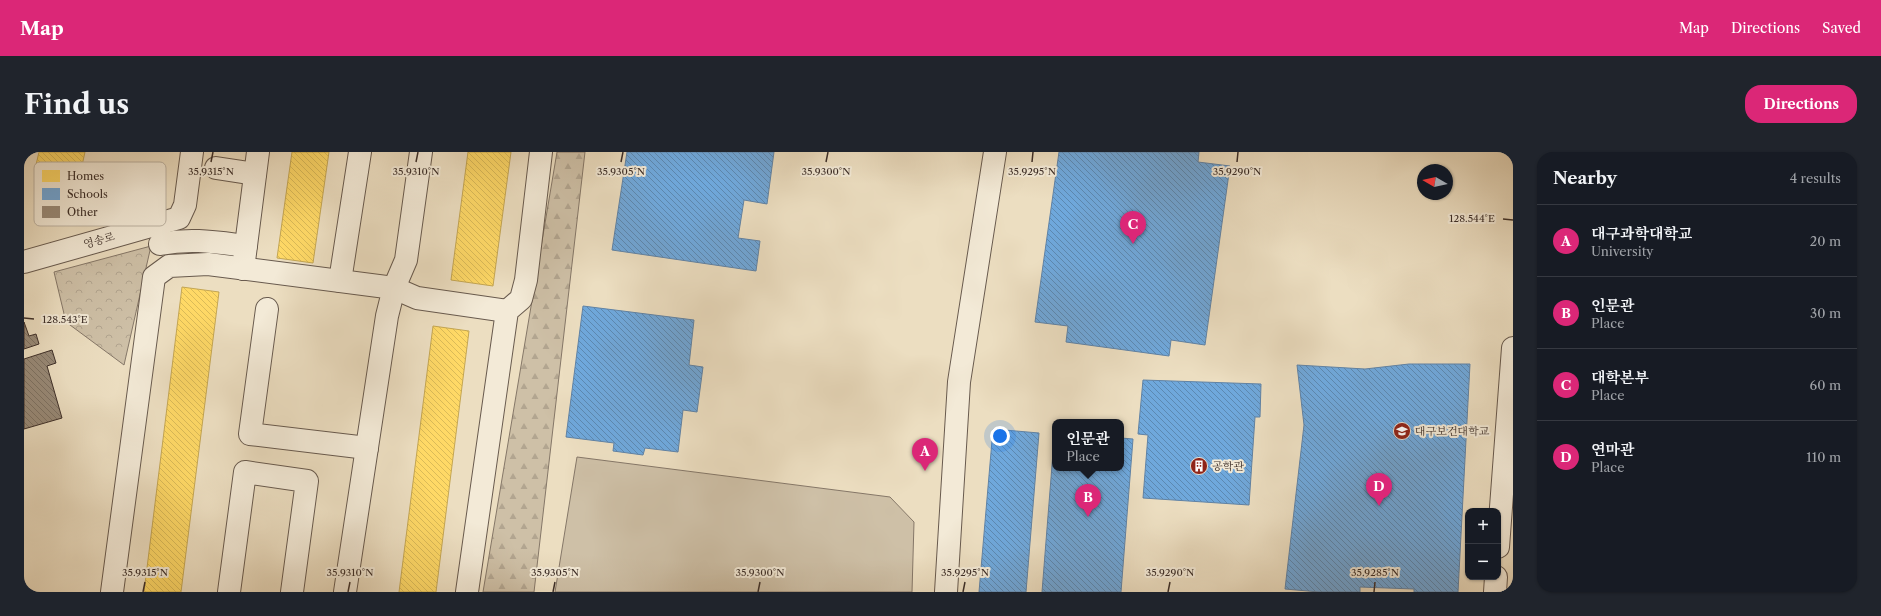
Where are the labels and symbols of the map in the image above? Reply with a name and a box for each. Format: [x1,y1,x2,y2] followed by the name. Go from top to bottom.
[34,162,166,226] legend
[1417,164,1453,200] north arrow
[188,165,234,178] text: 35.9315°N
[393,165,439,178] text: 35.9310°N
[597,165,645,178] text: 35.9305°N
[802,165,850,178] text: 35.9300°N
[1008,165,1056,178] text: 35.9295°N
[1213,165,1261,178] text: 35.9290°N
[67,169,104,183] text: Homes
[67,187,108,201] text: Schools
[67,205,98,219] text: Other
[1120,211,1146,244] pin: C
[1449,212,1495,225] text: 128.544°E
[82,229,117,251] street label: 영송로
[42,313,88,326] text: 128.543°E
[1392,421,1412,441] school or university icon: 대구보건대학교
[1415,424,1490,438] place label: 대구보건대학교
[990,426,1010,446] your location
[912,438,938,471] pin: A
[1189,456,1209,476] building icon: 공학관
[1212,459,1244,473] place label: 공학관
[1366,473,1392,506] pin: D
[1075,484,1101,517] pin: B
[122,566,168,579] text: 35.9315°N
[327,566,373,579] text: 35.9310°N
[531,566,579,579] text: 35.9305°N
[736,566,784,579] text: 35.9300°N
[941,566,989,579] text: 35.9295°N
[1146,566,1194,579] text: 35.9290°N
[1351,566,1399,579] text: 35.9285°N

